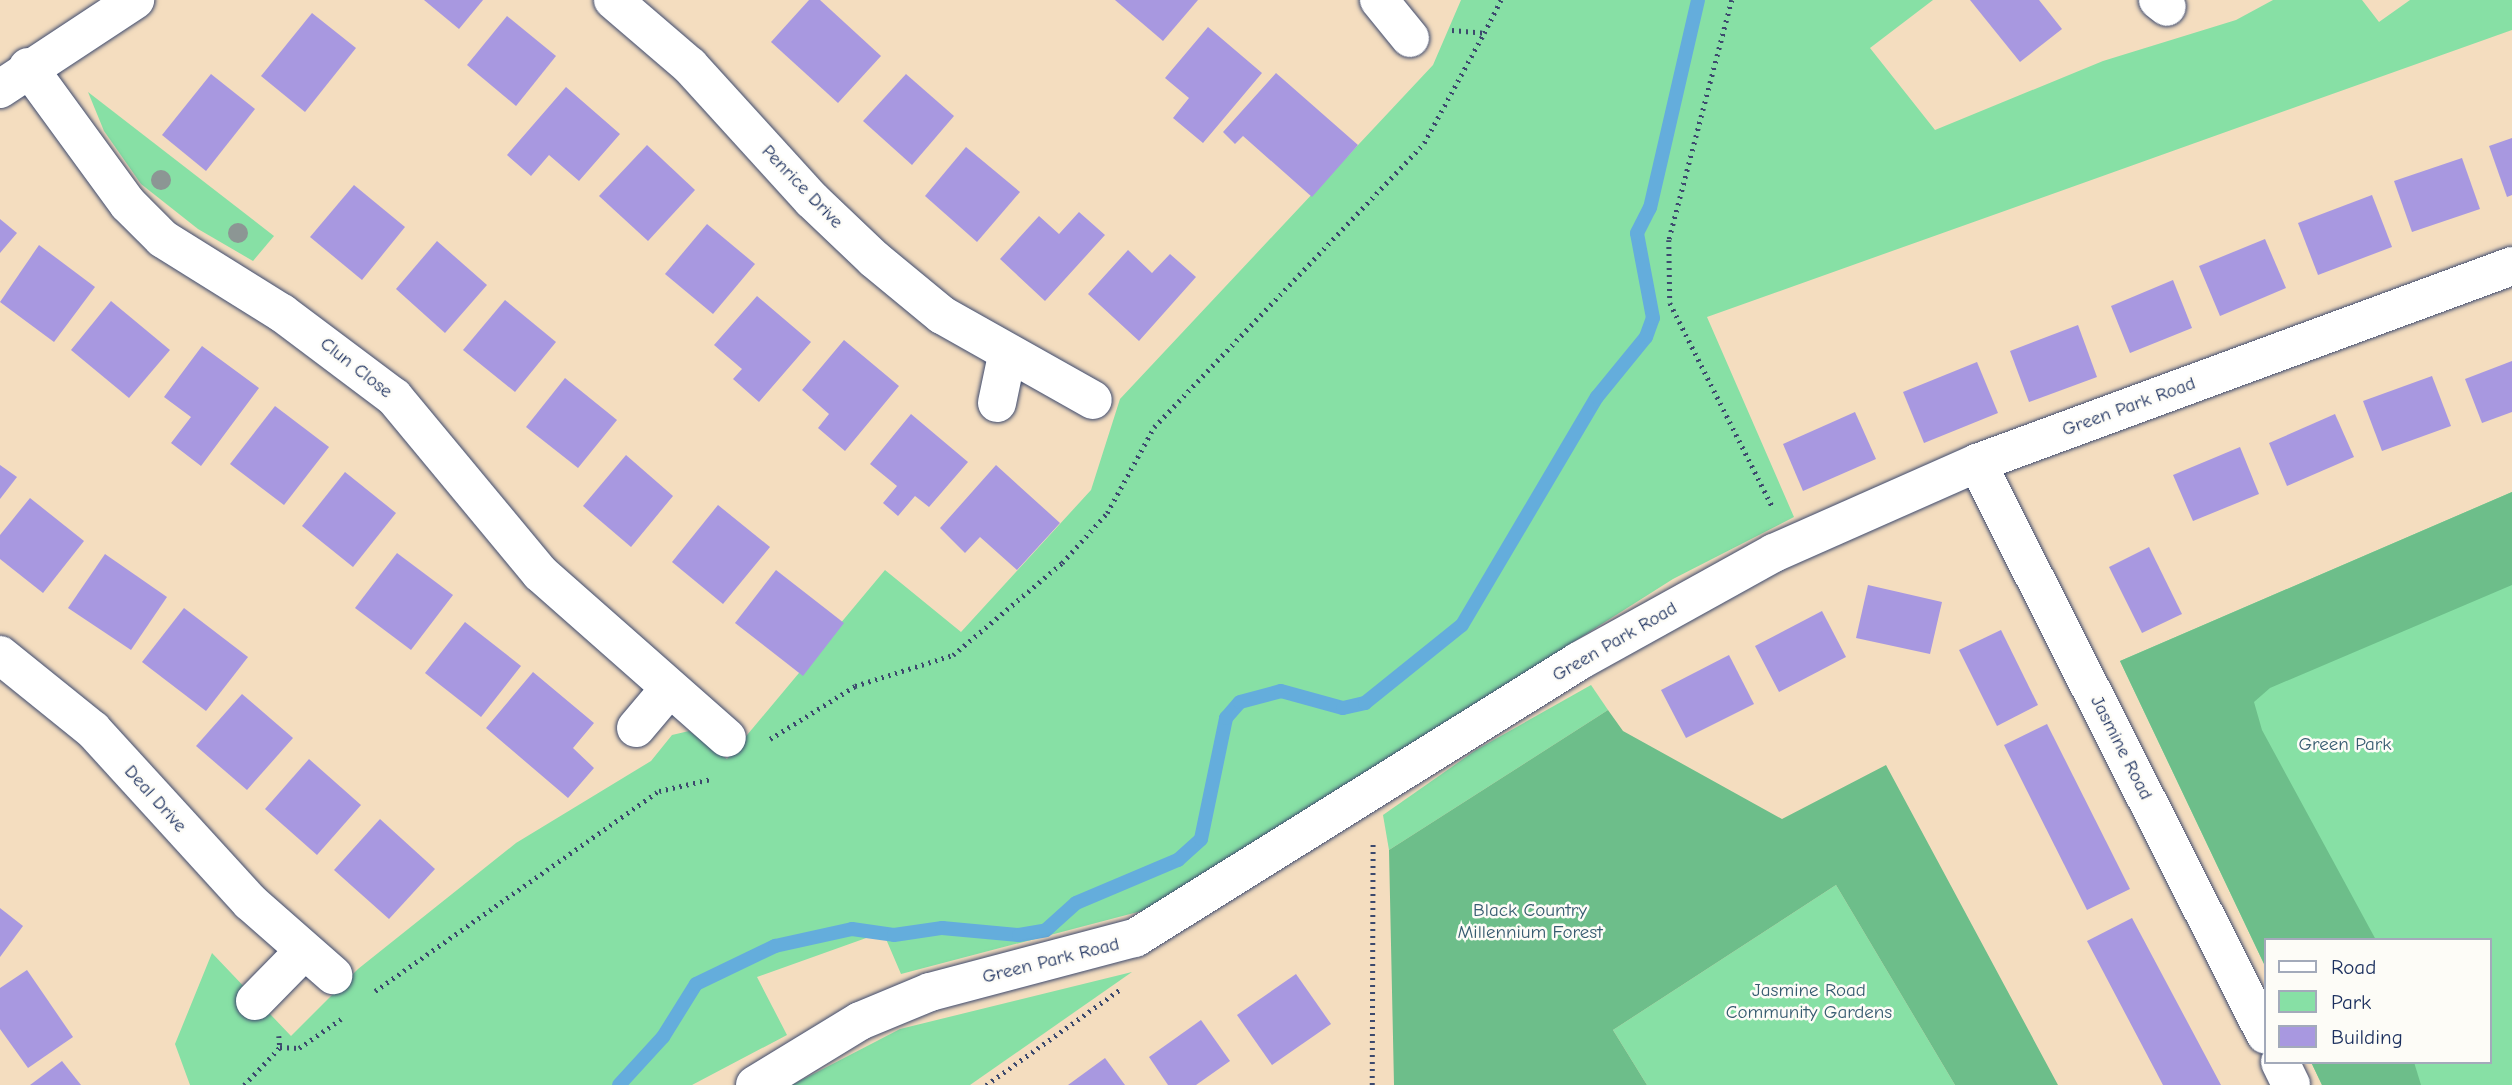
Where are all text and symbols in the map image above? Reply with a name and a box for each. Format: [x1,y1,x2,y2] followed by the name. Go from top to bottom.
[756,140,848,234] street label: Penrice Drive
[315,333,397,403] street label: Clun Close
[2059,372,2199,442] street label: Green Park Road
[1548,597,1682,687] street label: Green Park Road
[2085,692,2157,804] street label: Jasmine Road
[2298,734,2392,756] park label: Green Park
[119,761,191,837] street label: Deal Drive
[1457,900,1603,944] park label: Black Country Millennium Forest
[980,933,1122,989] street label: Green Park Road
[2264,938,2491,1064] legend
[2331,955,2376,979] text: Road
[1726,980,1892,1024] park label: Jasmine Road Community Gardens
[2331,990,2371,1014] text: Park
[2331,1025,2403,1049] text: Building

